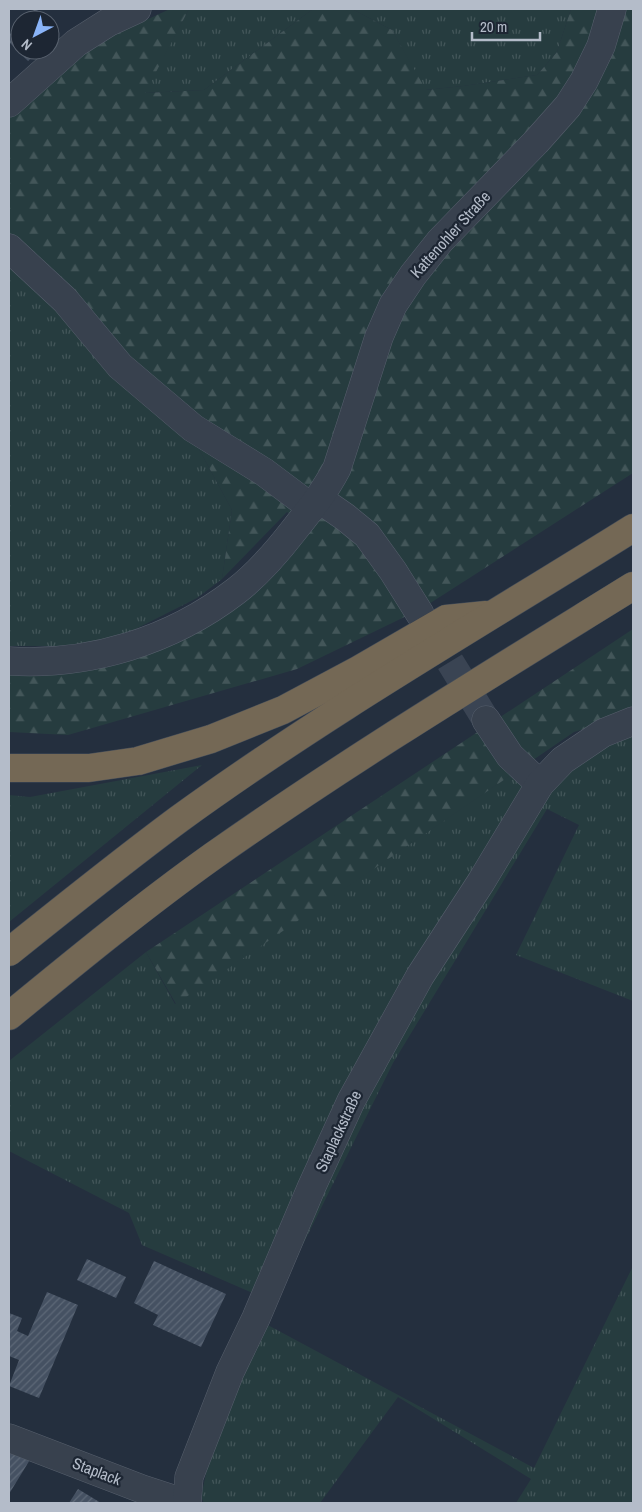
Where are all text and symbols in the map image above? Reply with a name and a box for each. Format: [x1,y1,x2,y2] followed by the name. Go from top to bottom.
[10,10,60,60] north arrow
[472,10,540,42] scale bar
[480,16,507,37] text: 20 m
[17,35,36,54] text: N
[405,186,495,282] street label: Kattenohler Straße
[310,1087,366,1175] street label: Staplackstraße
[70,1452,125,1490] street label: Staplack

